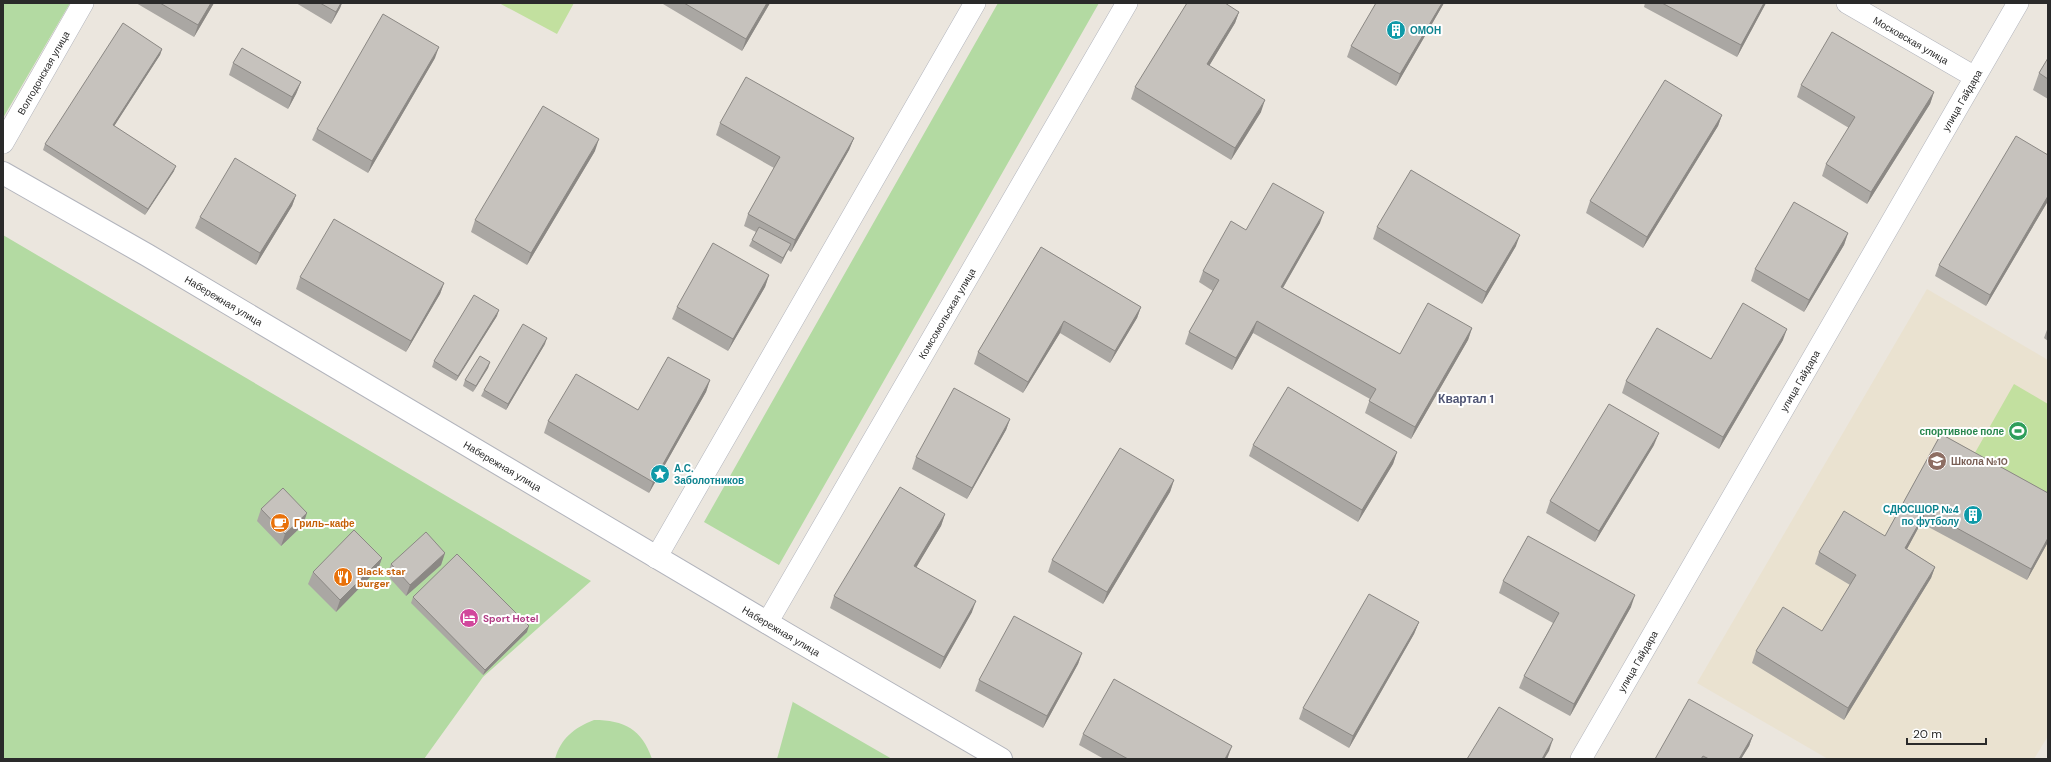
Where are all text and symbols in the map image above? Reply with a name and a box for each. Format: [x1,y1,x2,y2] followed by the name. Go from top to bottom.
[1871,14,1951,68] street label: Московская улица
[1385,19,1407,41] building icon: ОМОН
[1410,24,1441,37] place label: ОМОН
[15,28,73,117] street label: Волгодонская улица
[1939,67,1985,133] street label: улица Гайдара
[916,265,979,361] street label: Комсомольская улица
[182,273,265,329] street label: Набережная улица
[1777,348,1823,414] street label: улица Гайдара
[1438,391,1494,407] district label: Квартал 1
[2007,420,2029,442] sports icon: спортивное поле
[1919,425,2004,438] place label: спортивное поле
[461,438,544,495] street label: Набережная улица
[1926,450,1948,472] school or university icon: Школа №10
[1951,455,2008,468] place label: Школа №10
[674,462,744,487] place label: А.С. Заболотников
[649,463,671,485] place icon: А.С. Заболотников
[1883,503,1959,528] place label: СДЮСШОР №4 по футболу
[1962,504,1984,526] building icon: СДЮСШОР №4 по футболу
[269,512,291,534] cafe icon: Гриль-кафе
[294,517,355,530] place label: Гриль-кафе
[357,565,406,590] place label: Black star burger
[332,566,354,588] restaurant icon: Black star burger
[740,603,823,660] street label: Набережная улица
[458,607,480,629] hotel icon: Sport Hotel
[483,612,539,625] place label: Sport Hotel
[1615,628,1661,694] street label: улица Гайдара
[1907,720,1986,746] scale bar
[1913,726,1942,742] text: 20 m

